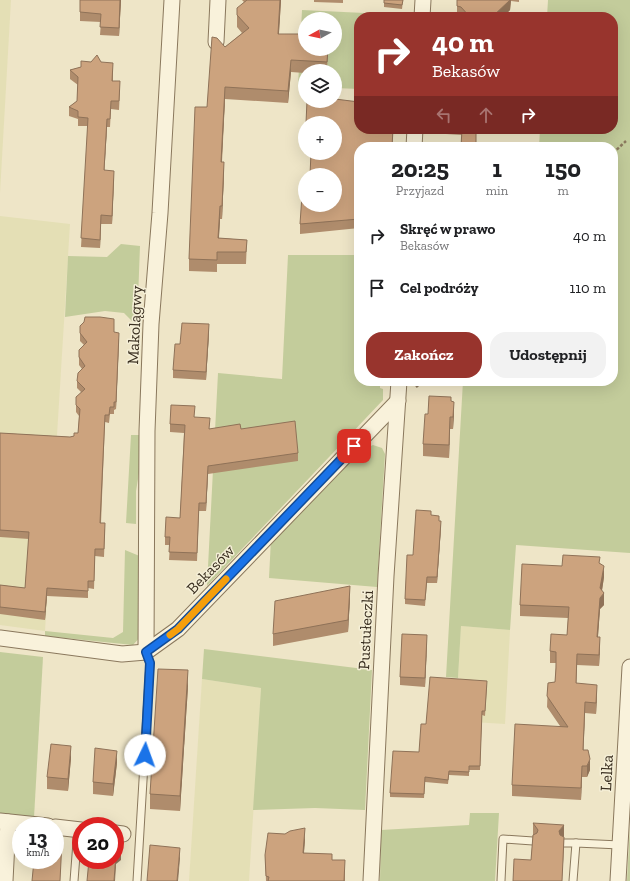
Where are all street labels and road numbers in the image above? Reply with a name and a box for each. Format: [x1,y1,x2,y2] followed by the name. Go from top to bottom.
[123,284,146,365] street label: Makolągwy
[182,540,239,598] street label: Bekasów
[354,589,377,670] street label: Pustułeczki
[596,754,617,792] street label: Lelka

